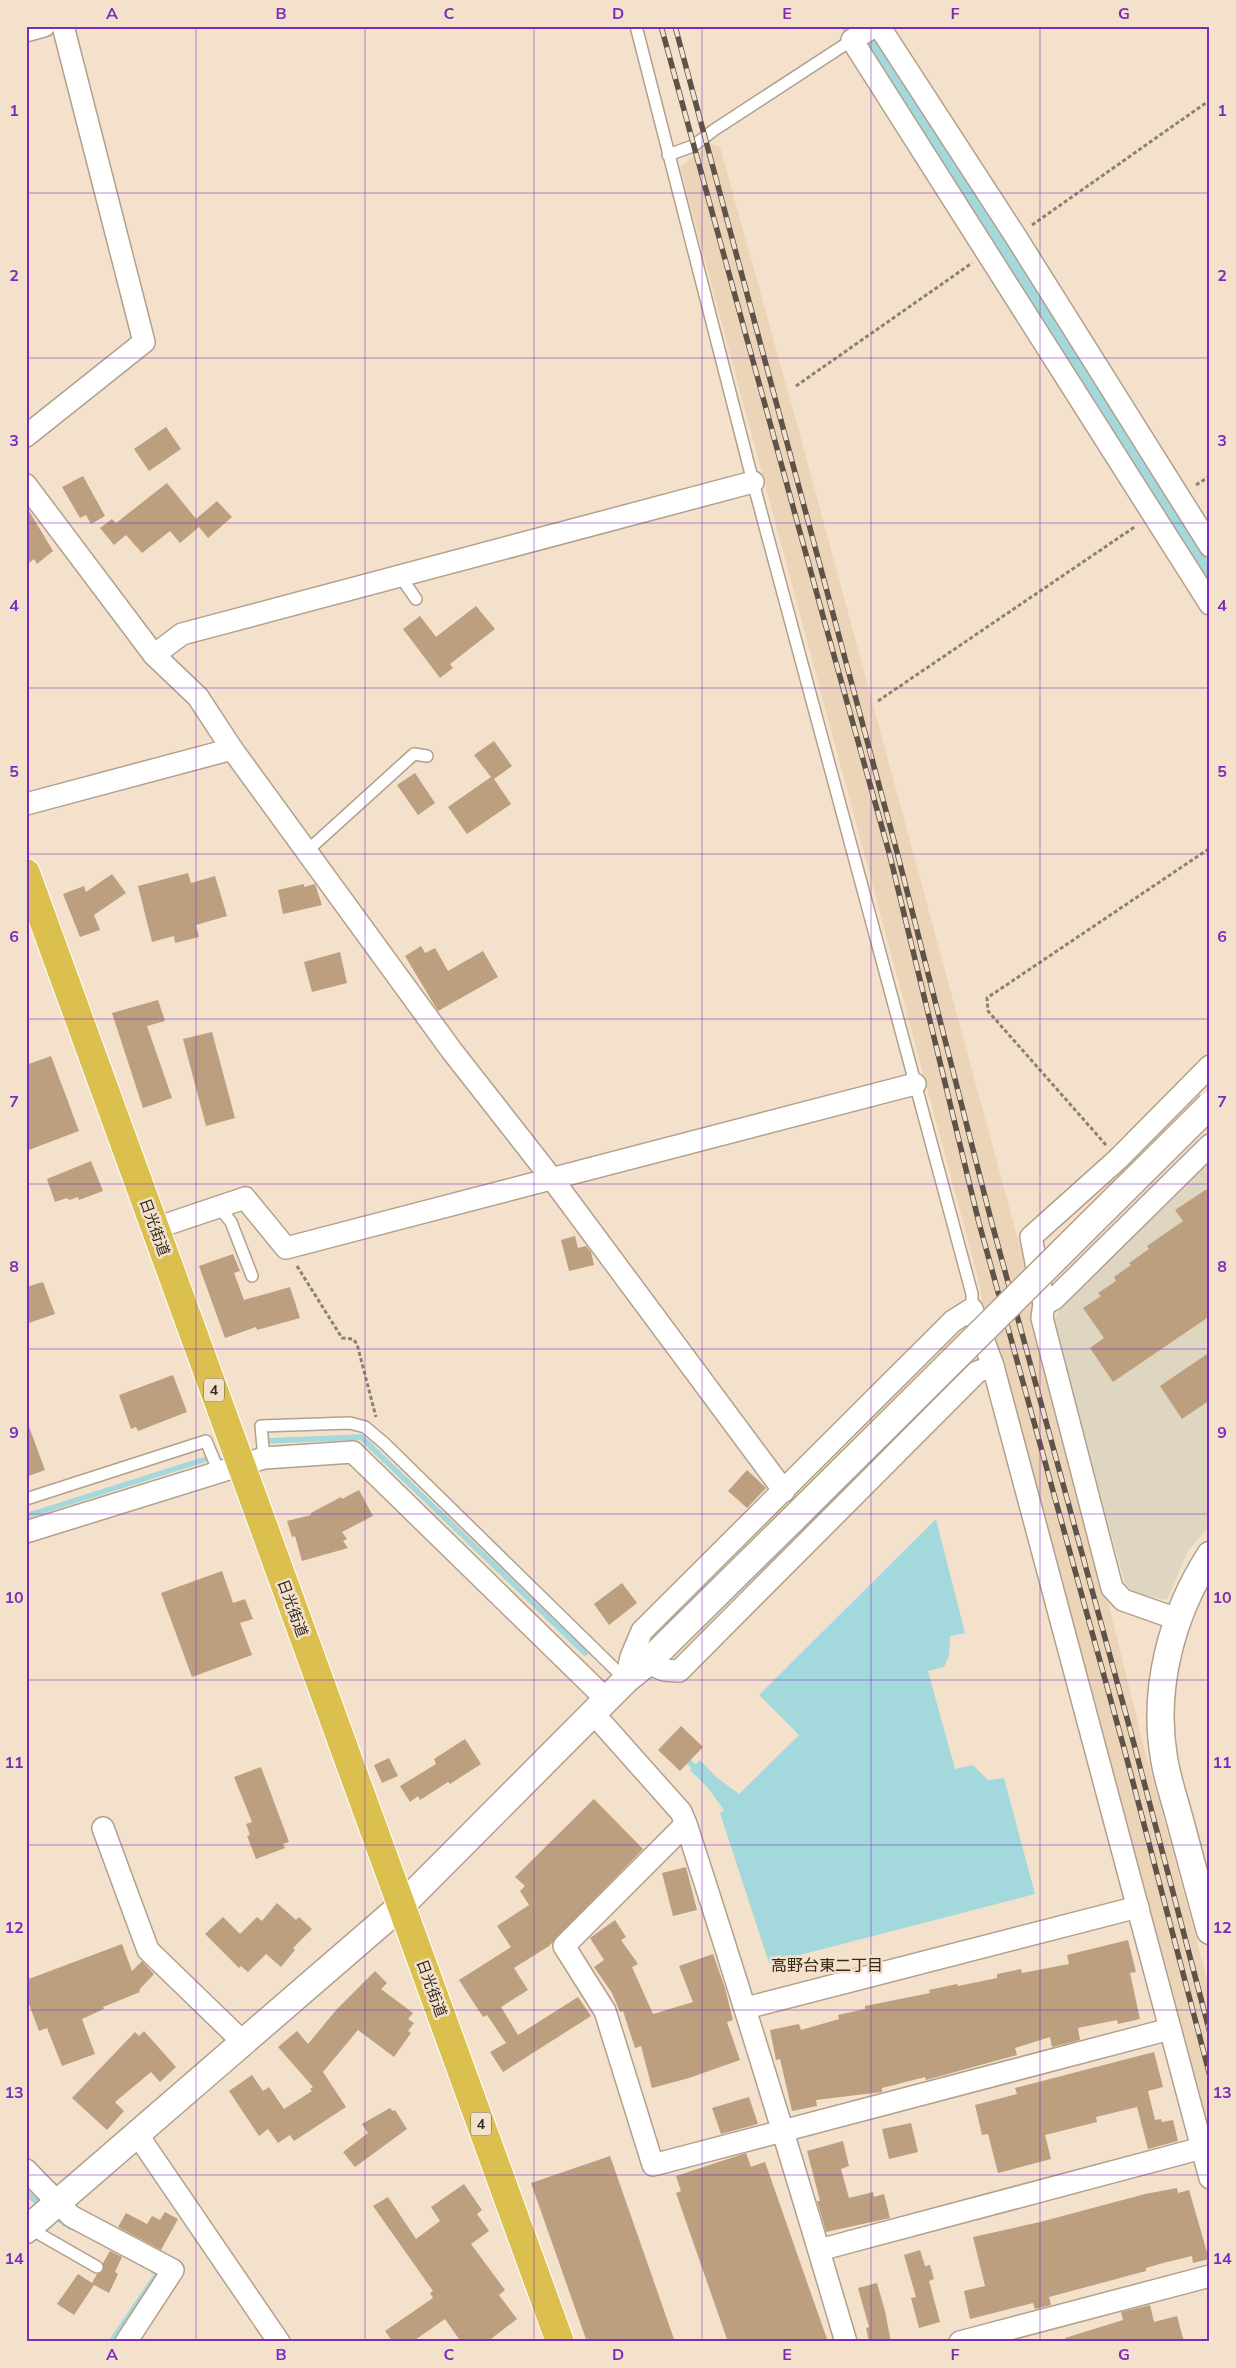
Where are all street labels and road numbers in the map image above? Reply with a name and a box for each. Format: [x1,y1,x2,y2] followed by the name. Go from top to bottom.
[136,1196,174,1258] street label: 日光街道
[204,1378,224,1402] road number: 4
[274,1577,312,1639] street label: 日光街道
[413,1957,451,2019] street label: 日光街道
[471,2112,491,2136] road number: 4

